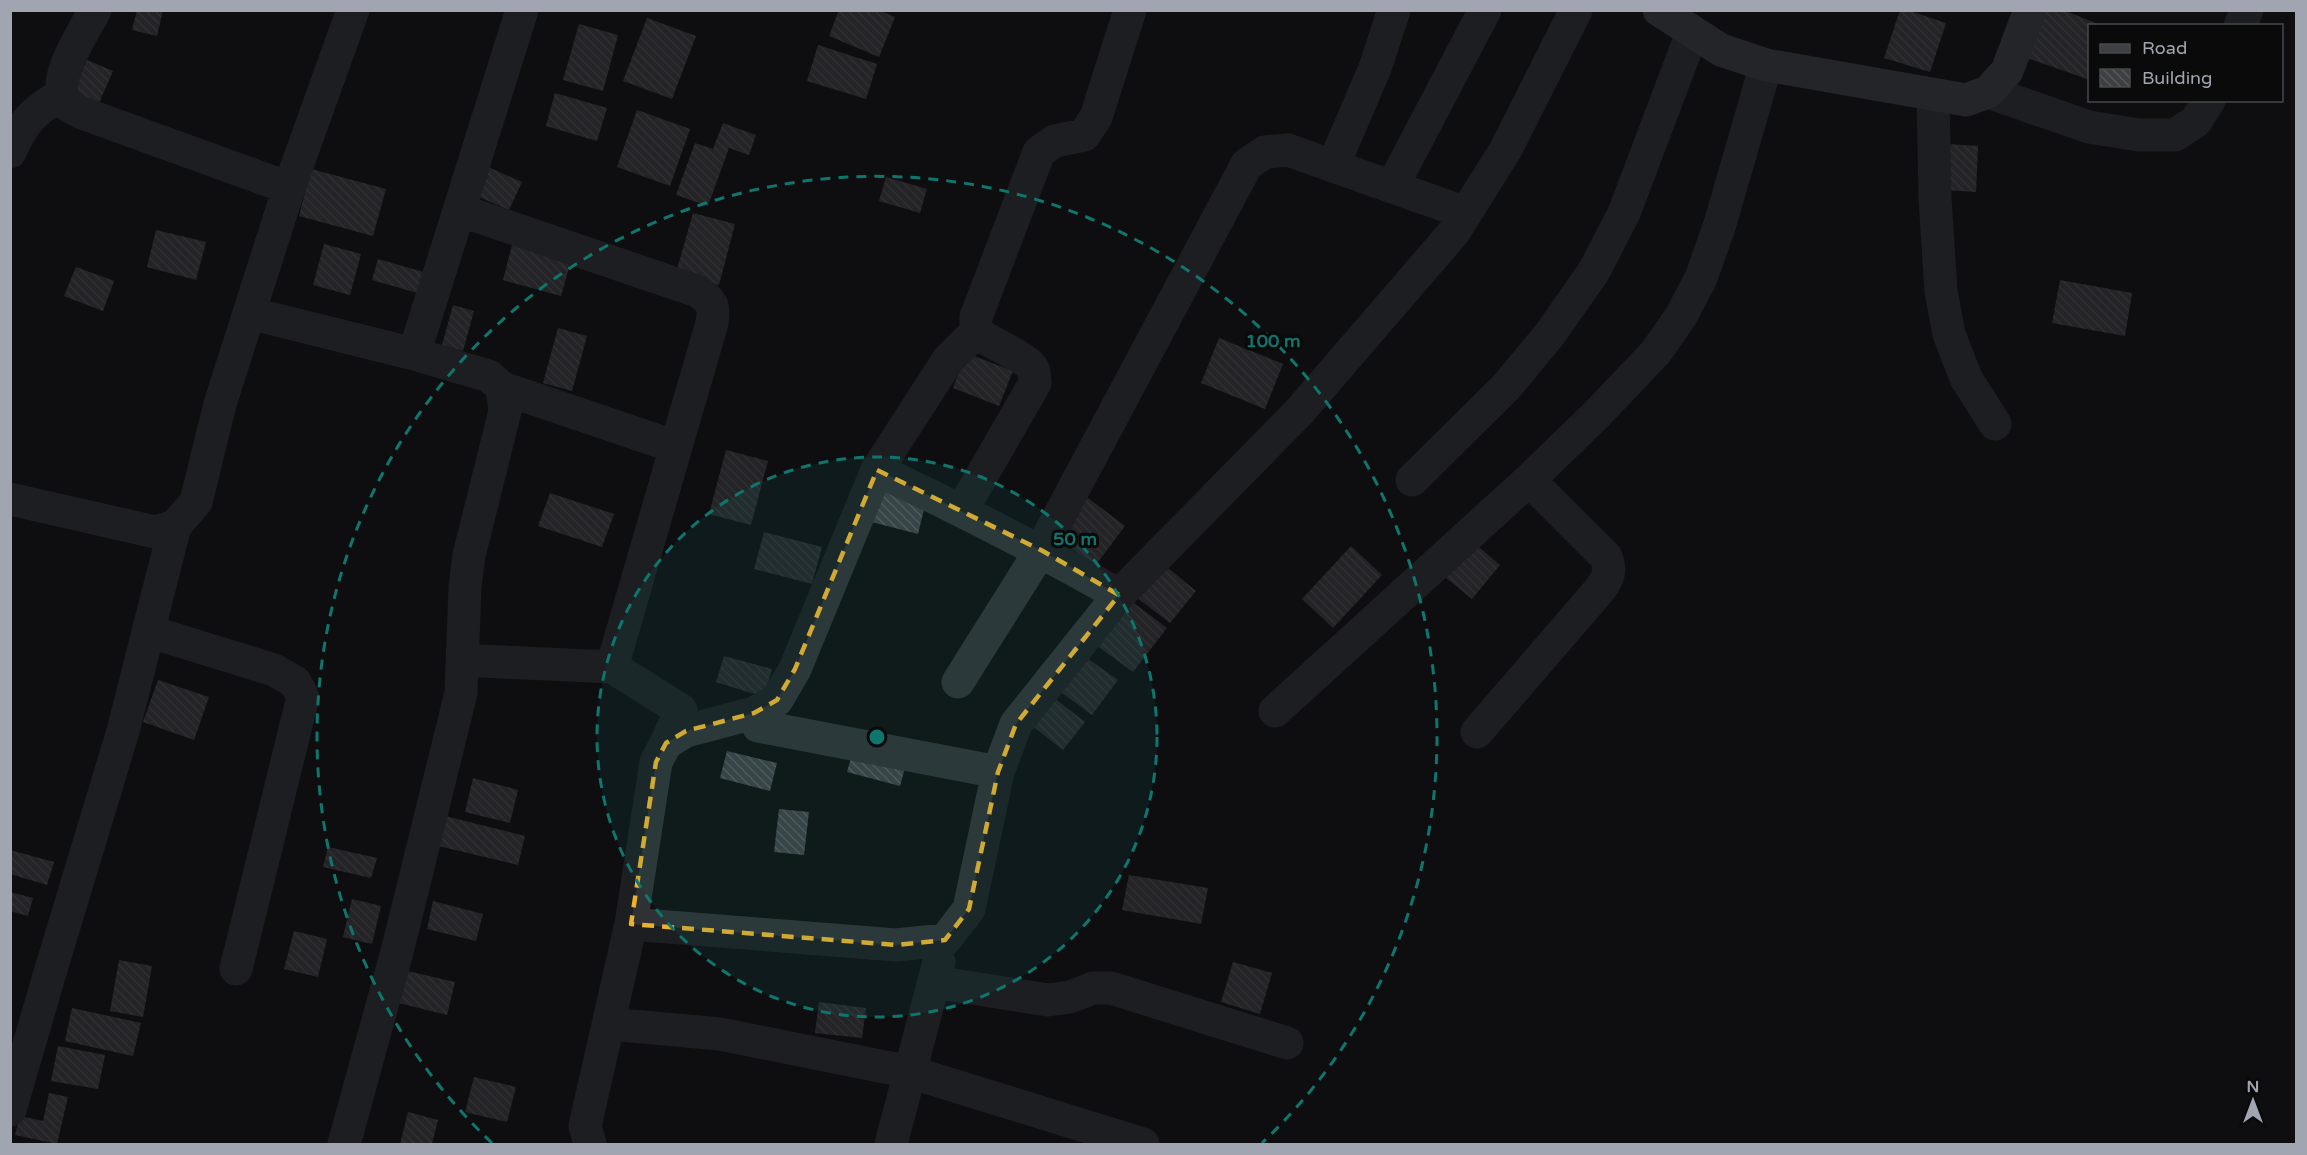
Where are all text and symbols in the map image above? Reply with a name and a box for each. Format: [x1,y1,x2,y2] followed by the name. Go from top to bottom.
[2088,24,2283,102] legend
[2142,37,2187,59] text: Road
[2142,67,2212,89] text: Building
[1245,330,1301,352] text: 100 m
[1053,528,1097,550] text: 50 m
[867,727,887,747] centre of rings
[2223,1071,2283,1131] north arrow
[2247,1077,2259,1097] text: N

